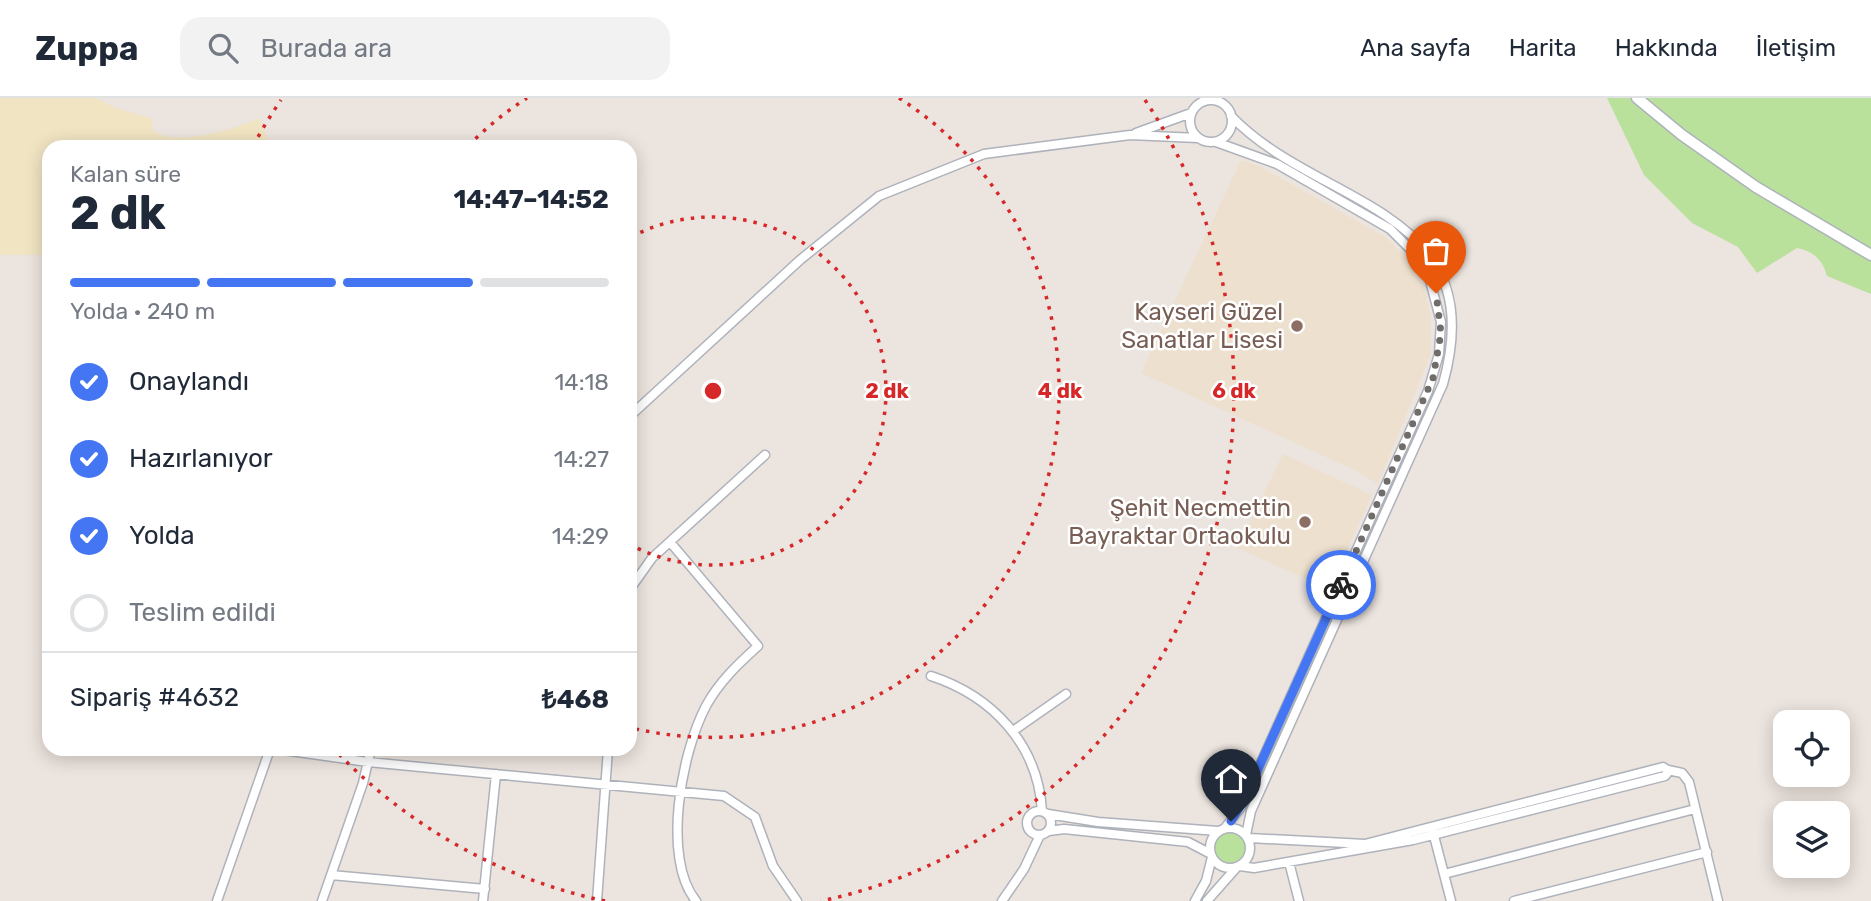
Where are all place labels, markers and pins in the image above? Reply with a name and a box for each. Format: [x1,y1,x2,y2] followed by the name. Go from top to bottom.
[1406,221,1466,293] pin
[1121,298,1283,354] place label: Kayseri Güzel Sanatlar Lisesi
[1289,318,1305,334] marker: Kayseri Güzel Sanatlar Lisesi
[701,379,725,403] centre of rings
[1068,494,1291,550] place label: Şehit Necmettin Bayraktar Ortaokulu
[1297,514,1313,530] marker: Şehit Necmettin Bayraktar Ortaokulu
[1201,749,1261,821] pin

